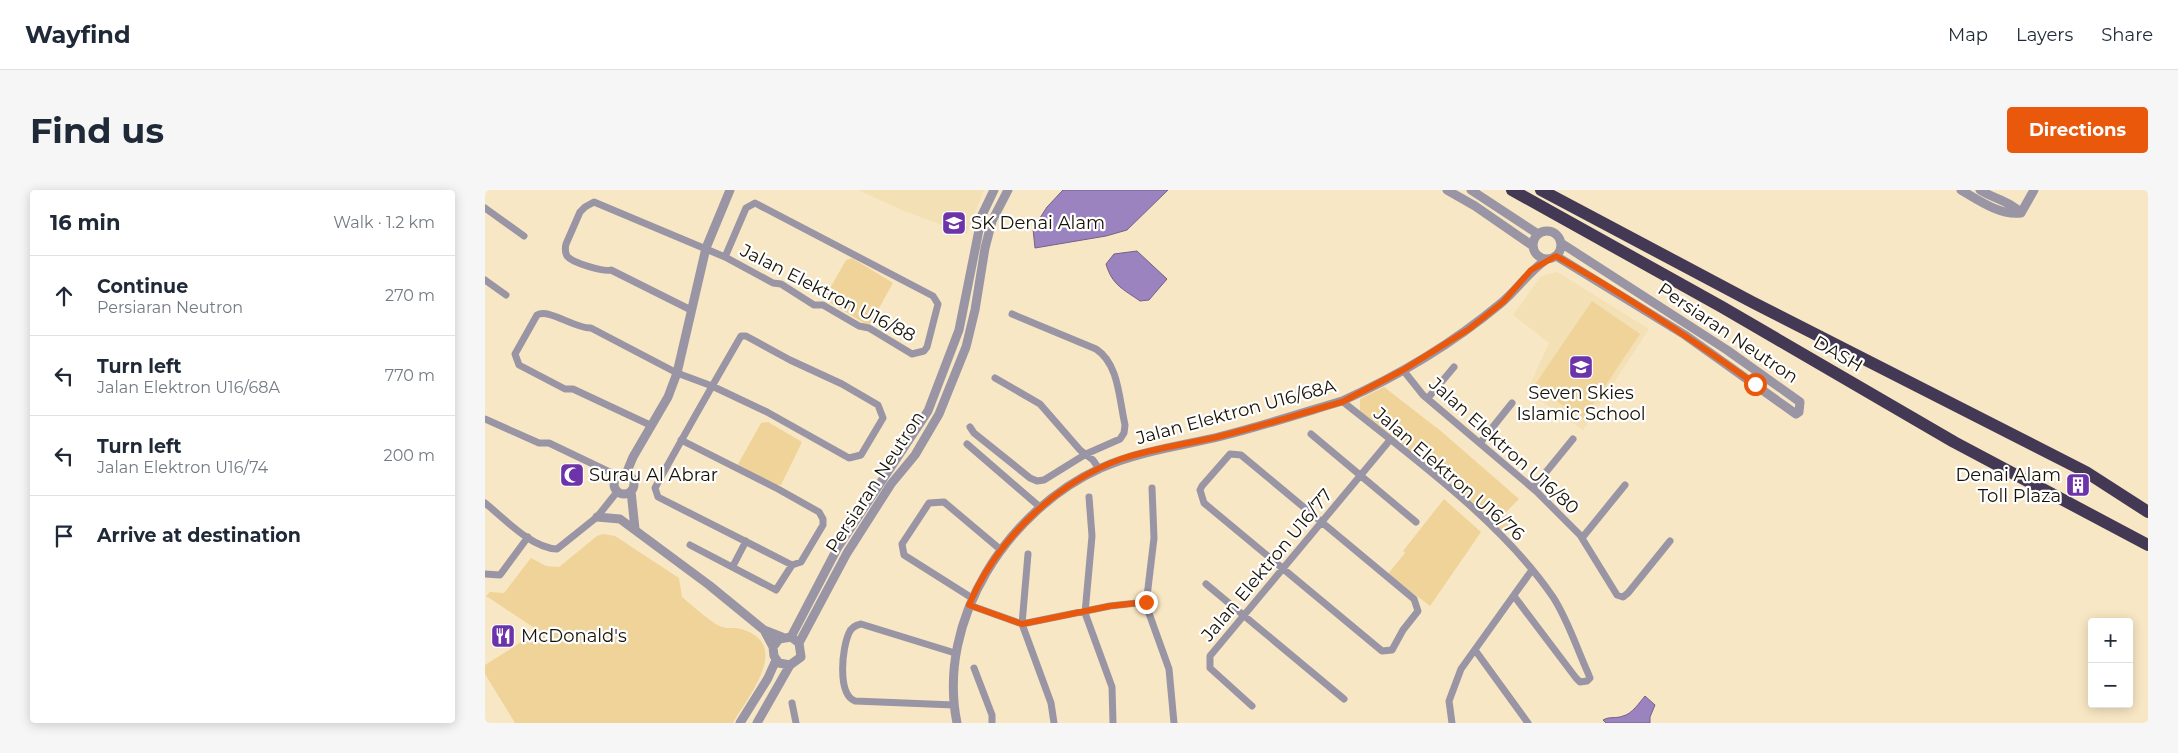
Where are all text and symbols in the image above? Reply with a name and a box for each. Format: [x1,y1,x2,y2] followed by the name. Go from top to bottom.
[25,20,131,49] text: Wayfind
[1948,24,1988,46] text: Map
[2016,24,2073,46] text: Layers
[2101,24,2153,46] text: Share
[2007,107,2148,153] button: Directions
[30,109,164,152] text: Find us
[50,210,120,235] text: 16 min
[941,210,967,236] school or university icon: SK Denai Alam
[971,212,1105,234] place label: SK Denai Alam
[333,213,435,232] text: Walk · 1.2 km
[736,239,919,347] street label: Jalan Elektron U16/88
[97,275,188,298] text: Continue
[1654,278,1802,388] street label: Persiaran Neutron
[50,282,78,310] icon: ahead
[385,286,435,305] text: 270 m
[97,298,243,317] text: Persiaran Neutron
[1809,331,1867,377] street label: DASH
[1568,354,1594,380] school or university icon: Seven Skies Islamic School
[97,355,182,378] text: Turn left
[50,362,78,390] icon: left
[385,366,435,385] text: 770 m
[1424,372,1583,519] street label: Jalan Elektron U16/80
[1744,373,1767,396] route start
[1133,375,1338,450] street label: Jalan Elektron U16/68A
[97,378,280,397] text: Jalan Elektron U16/68A
[1516,382,1646,425] place label: Seven Skies Islamic School
[1368,402,1529,545] street label: Jalan Elektron U16/76
[821,407,929,557] street label: Persiaran Neutron
[97,435,182,458] text: Turn left
[50,442,78,470] icon: left
[384,446,435,465] text: 200 m
[97,458,268,477] text: Jalan Elektron U16/74
[559,462,585,488] mosque icon: Surau Al Abrar
[589,464,718,486] place label: Surau Al Abrar
[1955,464,2061,507] place label: Denai Alam Toll Plaza
[2065,472,2091,498] building icon: Denai Alam Toll Plaza
[1196,484,1337,647] street label: Jalan Elektron U16/77
[50,522,78,550] icon: arrive
[97,524,301,547] text: Arrive at destination
[1135,591,1158,614] route end
[2088,618,2133,708] map controls
[2088,618,2133,663] button: +
[490,623,516,649] restaurant icon: McDonald's
[521,625,627,647] place label: McDonald's
[2088,663,2133,708] button: −

